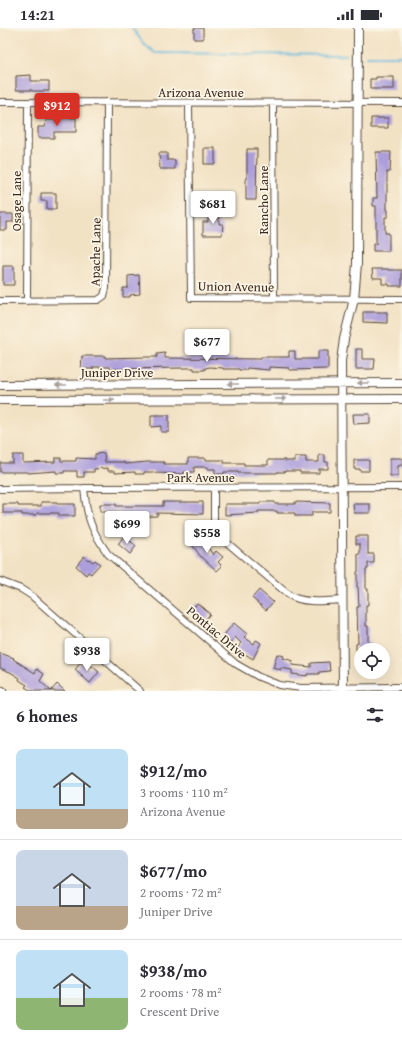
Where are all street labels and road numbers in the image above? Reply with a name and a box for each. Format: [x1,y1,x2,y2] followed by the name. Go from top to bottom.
[158,83,244,102] street label: Arizona Avenue
[254,165,273,235] street label: Rancho Lane
[7,171,26,231] street label: Osage Lane
[85,217,106,287] street label: Apache Lane
[198,276,274,297] street label: Union Avenue
[79,363,153,382] street label: Juniper Drive
[167,468,235,487] street label: Park Avenue
[183,602,251,663] street label: Pontiac Drive

